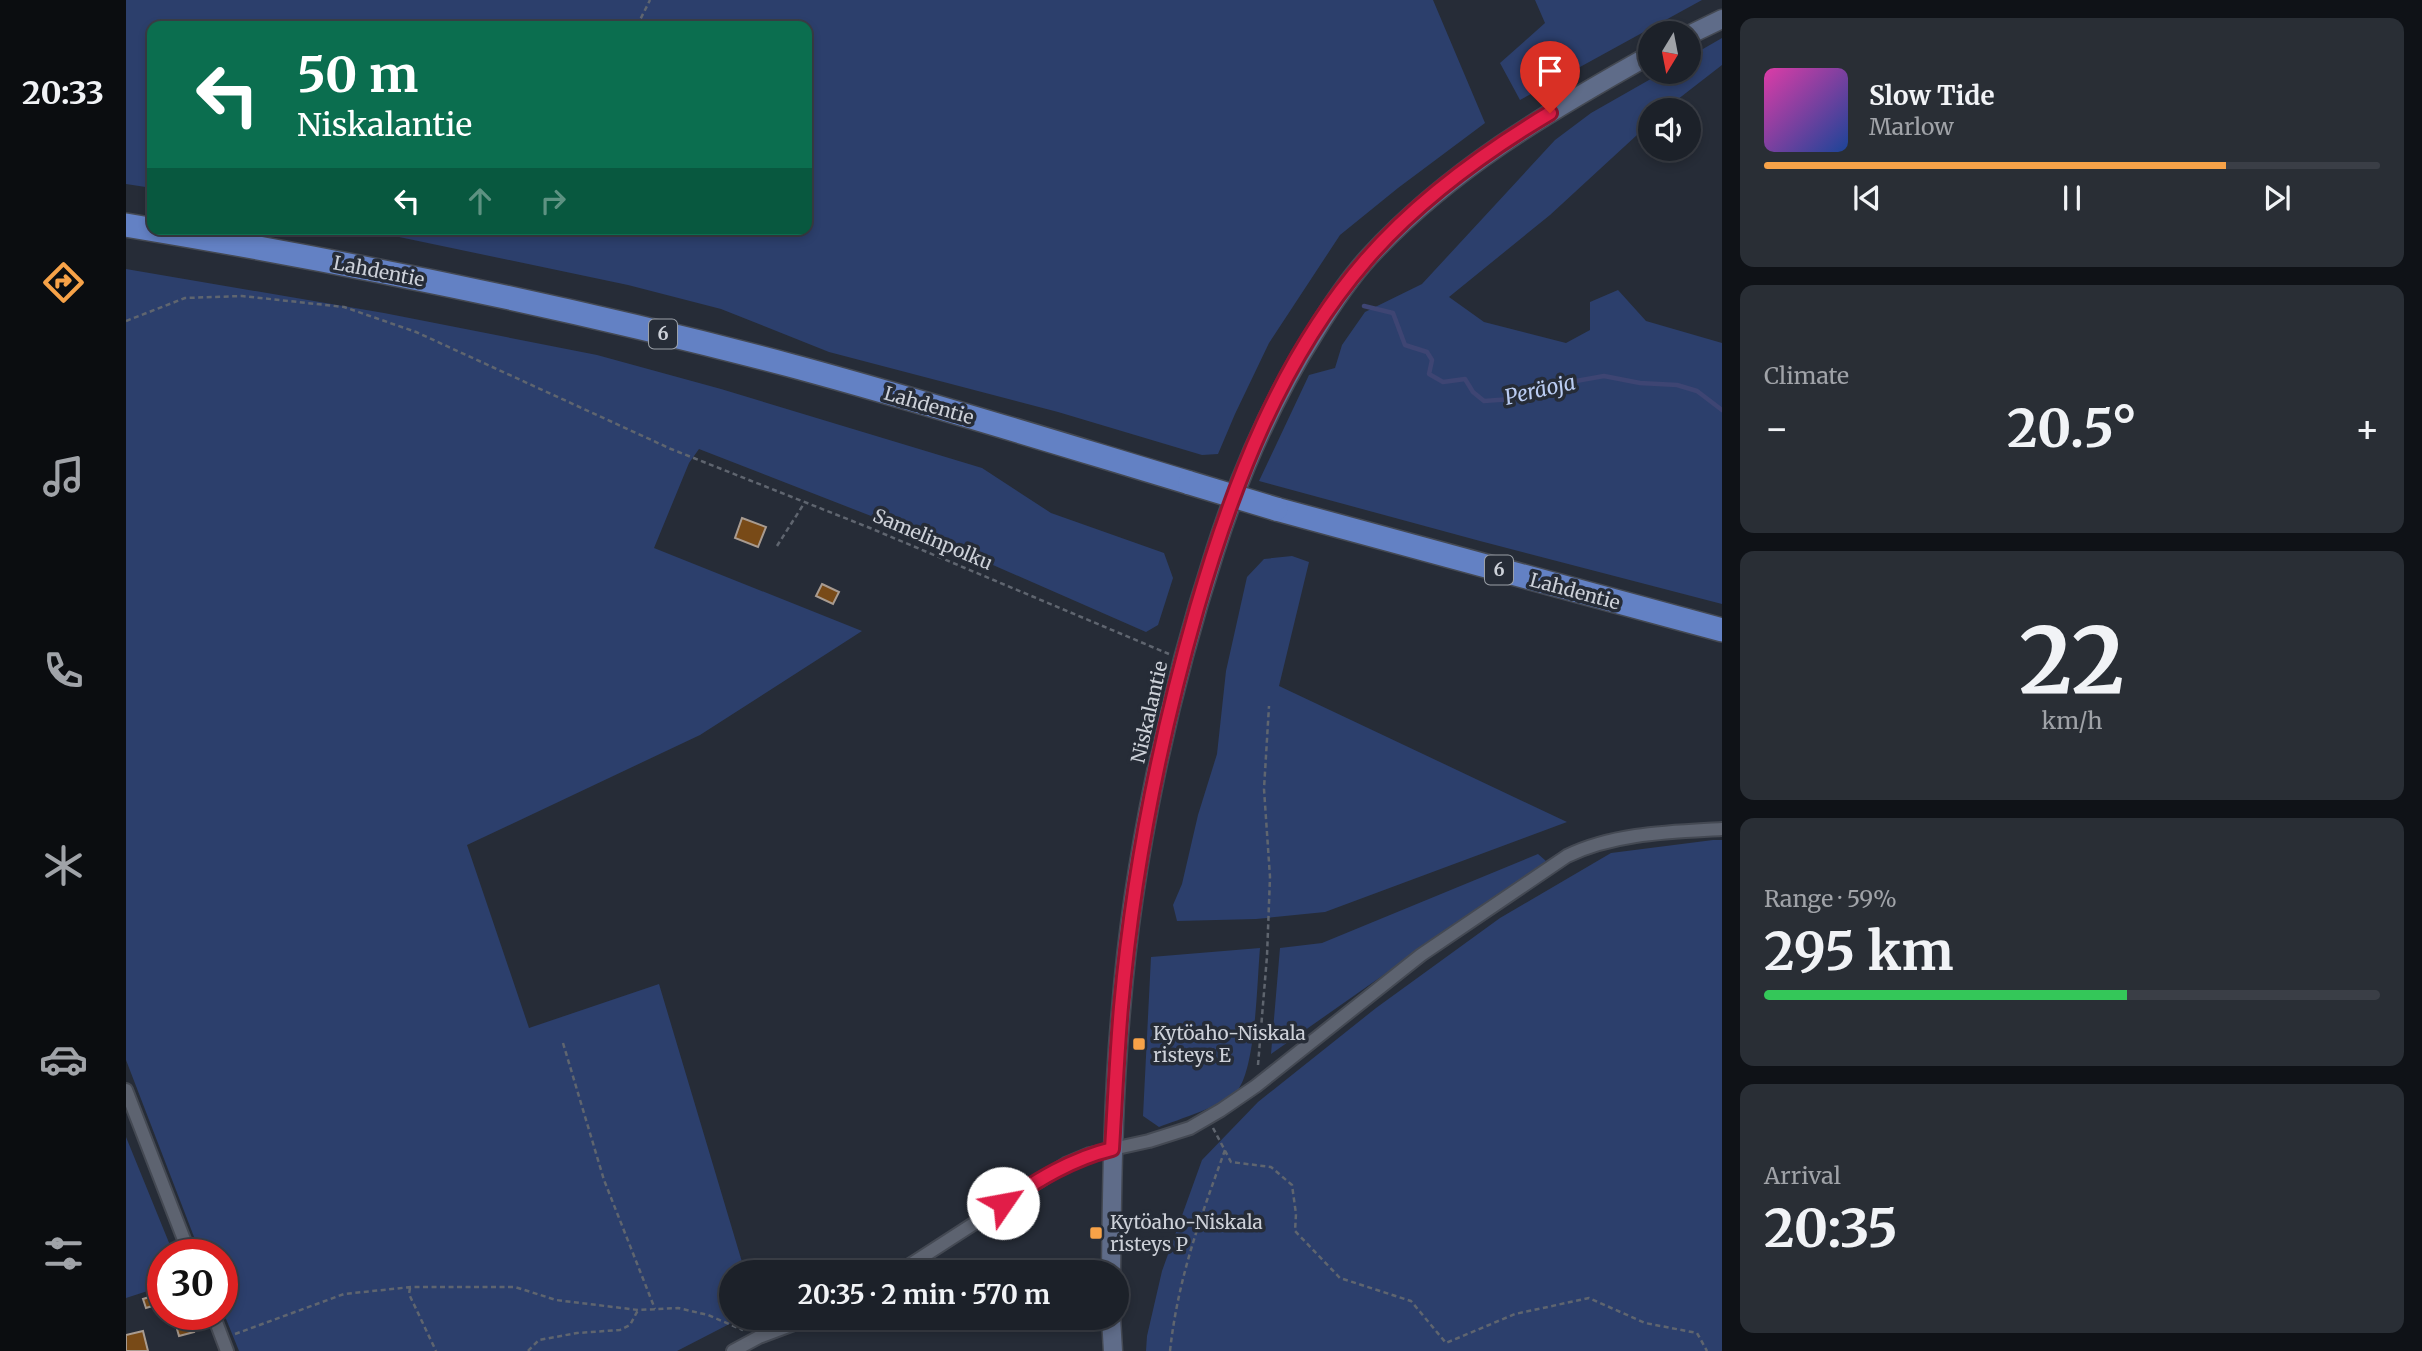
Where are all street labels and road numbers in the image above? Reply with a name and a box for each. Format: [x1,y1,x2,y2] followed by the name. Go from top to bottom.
[331,250,427,292] street label: Lahdentie
[649,320,677,348] road number: 6
[881,381,977,429] street label: Lahdentie
[869,503,997,575] street label: Samelinpolku
[1485,556,1513,584] road number: 6
[1527,567,1623,615] street label: Lahdentie
[1126,659,1172,765] street label: Niskalantie

